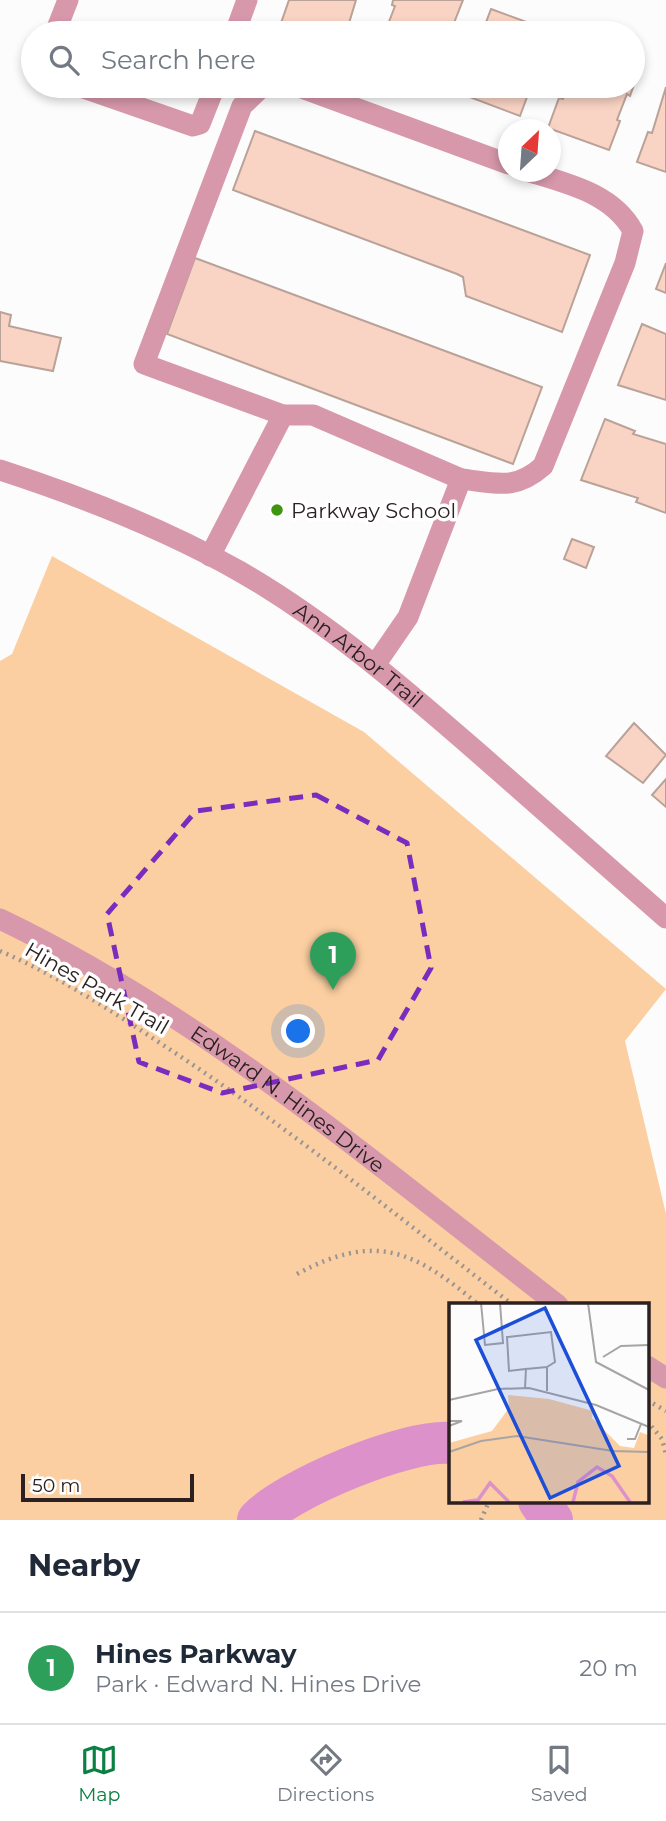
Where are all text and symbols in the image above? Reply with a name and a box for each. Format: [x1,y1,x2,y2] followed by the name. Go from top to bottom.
[21,21,645,98] search box
[45,41,83,79] icon: search
[101,44,256,76] text: Search here
[498,119,561,182] north arrow
[291,498,456,523] place label: Parkway School
[269,502,285,518] marker: Parkway School
[289,597,428,712] street label: Ann Arbor Trail
[310,932,356,990] pin: 1
[21,937,173,1039] street label: Hines Park Trail
[281,1014,315,1048] your location
[186,1020,390,1178] street label: Edward N. Hines Drive
[449,1303,648,1503] inset map
[21,1471,194,1503] scale bar
[32,1474,80,1497] text: 50 m
[28,1547,140,1584] text: Nearby
[95,1638,297,1670] text: Hines Parkway
[46,1654,56,1682] text: 1
[579,1654,638,1682] text: 20 m
[95,1670,422,1698] text: Park · Edward N. Hines Drive
[78,1741,120,1806] tab: Map
[277,1741,374,1806] tab: Directions
[531,1741,588,1806] tab: Saved

